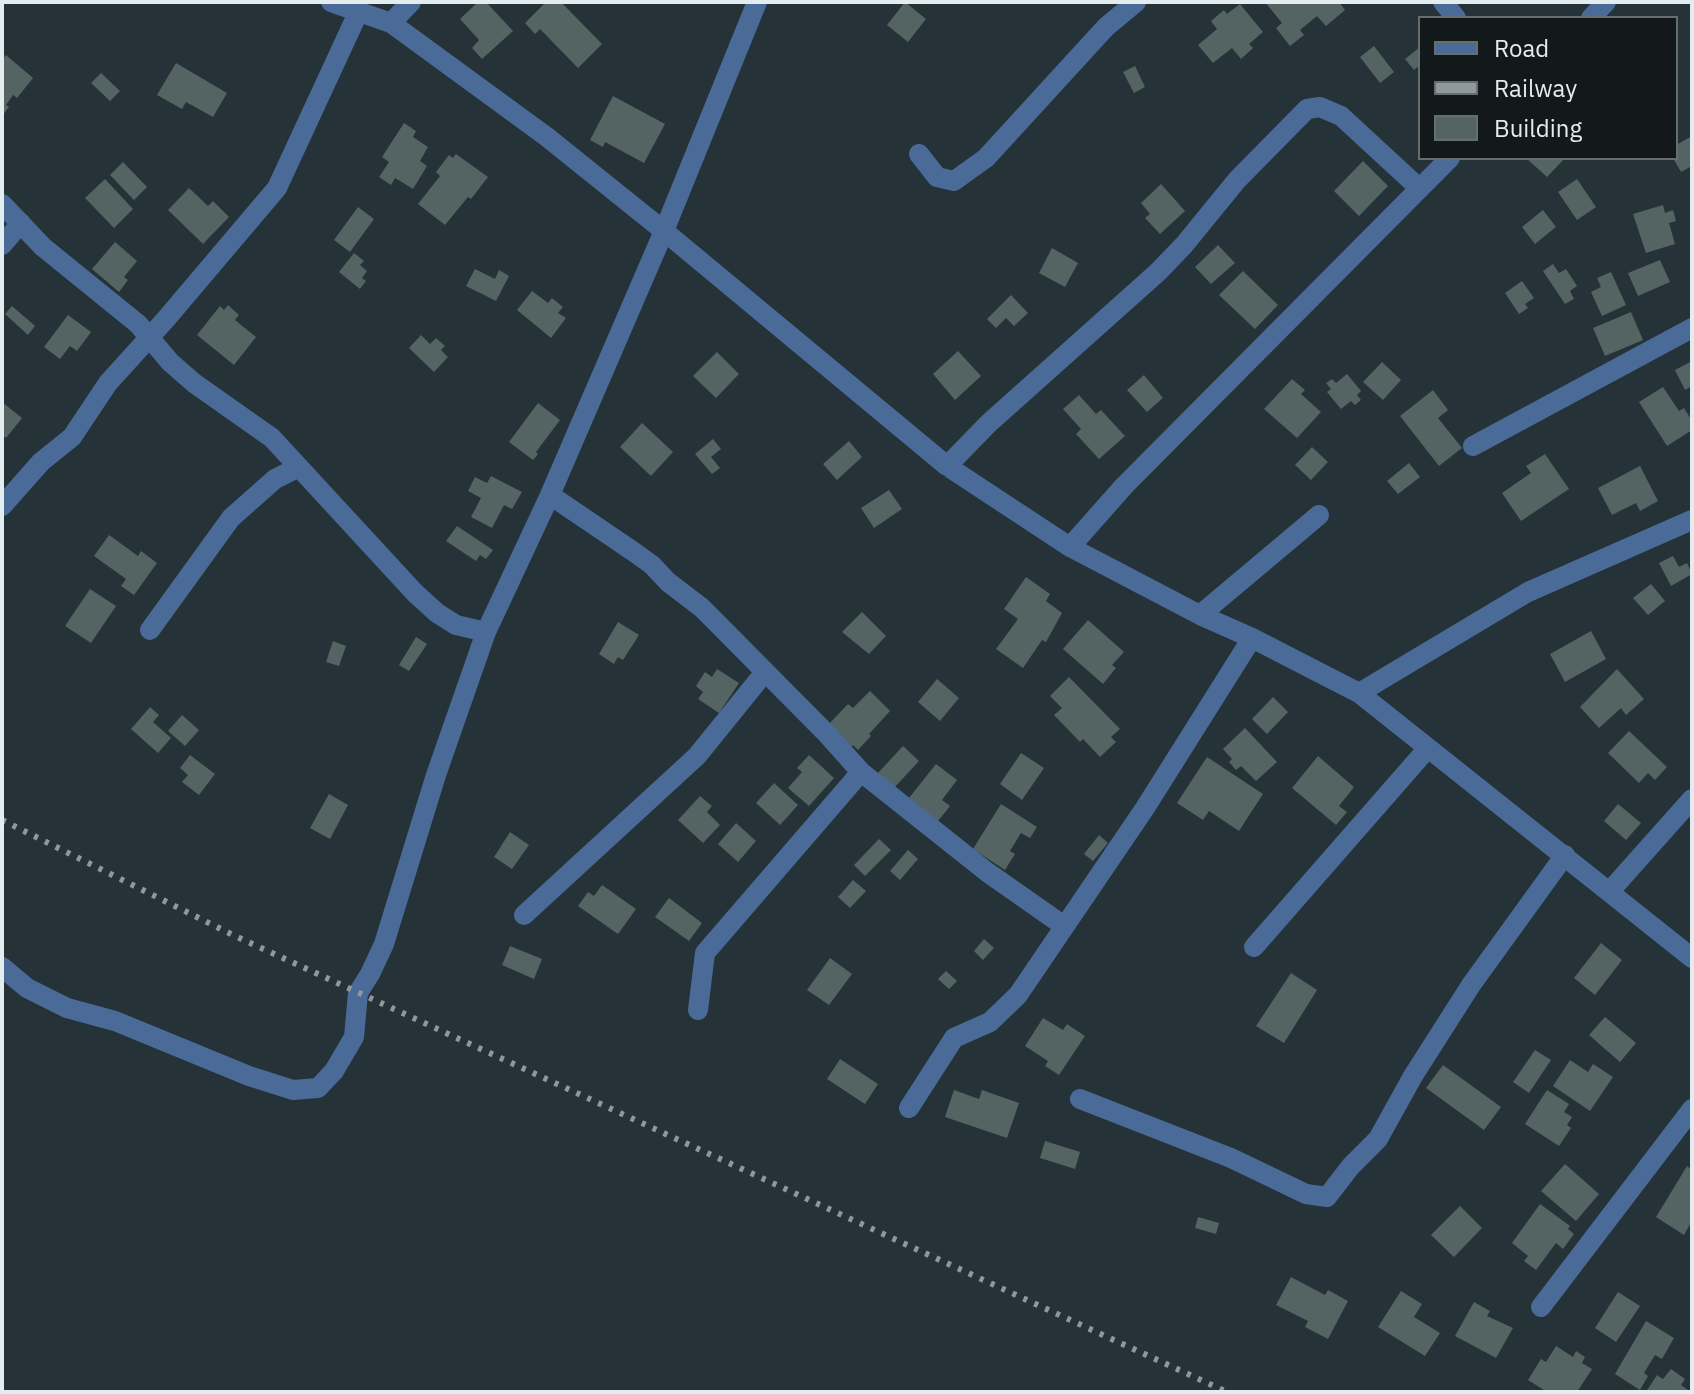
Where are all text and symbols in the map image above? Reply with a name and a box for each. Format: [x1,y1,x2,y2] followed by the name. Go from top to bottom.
[1418,16,1678,160] legend
[1494,32,1549,64] text: Road
[1494,72,1577,104] text: Railway
[1494,112,1582,144] text: Building

